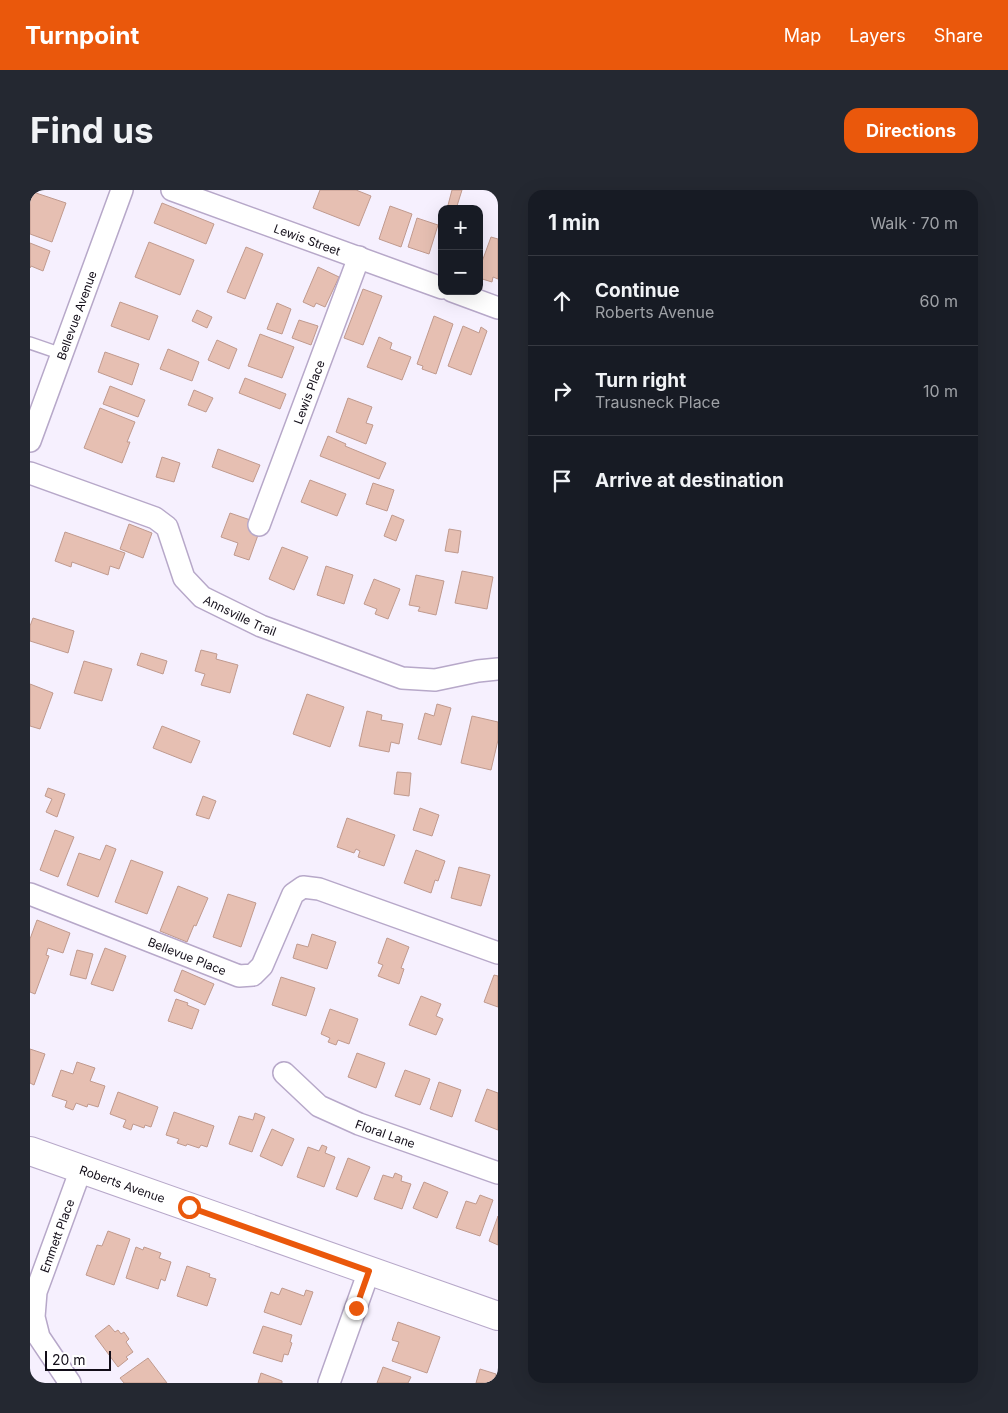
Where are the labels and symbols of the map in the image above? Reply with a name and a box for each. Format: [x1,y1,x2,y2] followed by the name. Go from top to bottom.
[272,220,343,258] street label: Lewis Street
[53,269,99,362] street label: Bellevue Avenue
[290,358,327,426] street label: Lewis Place
[201,592,279,639] street label: Annsville Trail
[146,934,229,978] street label: Bellevue Place
[354,1116,417,1151] street label: Floral Lane
[78,1162,167,1206] street label: Roberts Avenue
[178,1196,201,1219] route start
[36,1197,77,1275] street label: Emmett Place
[345,1297,368,1320] route end
[45,1348,111,1371] scale bar

